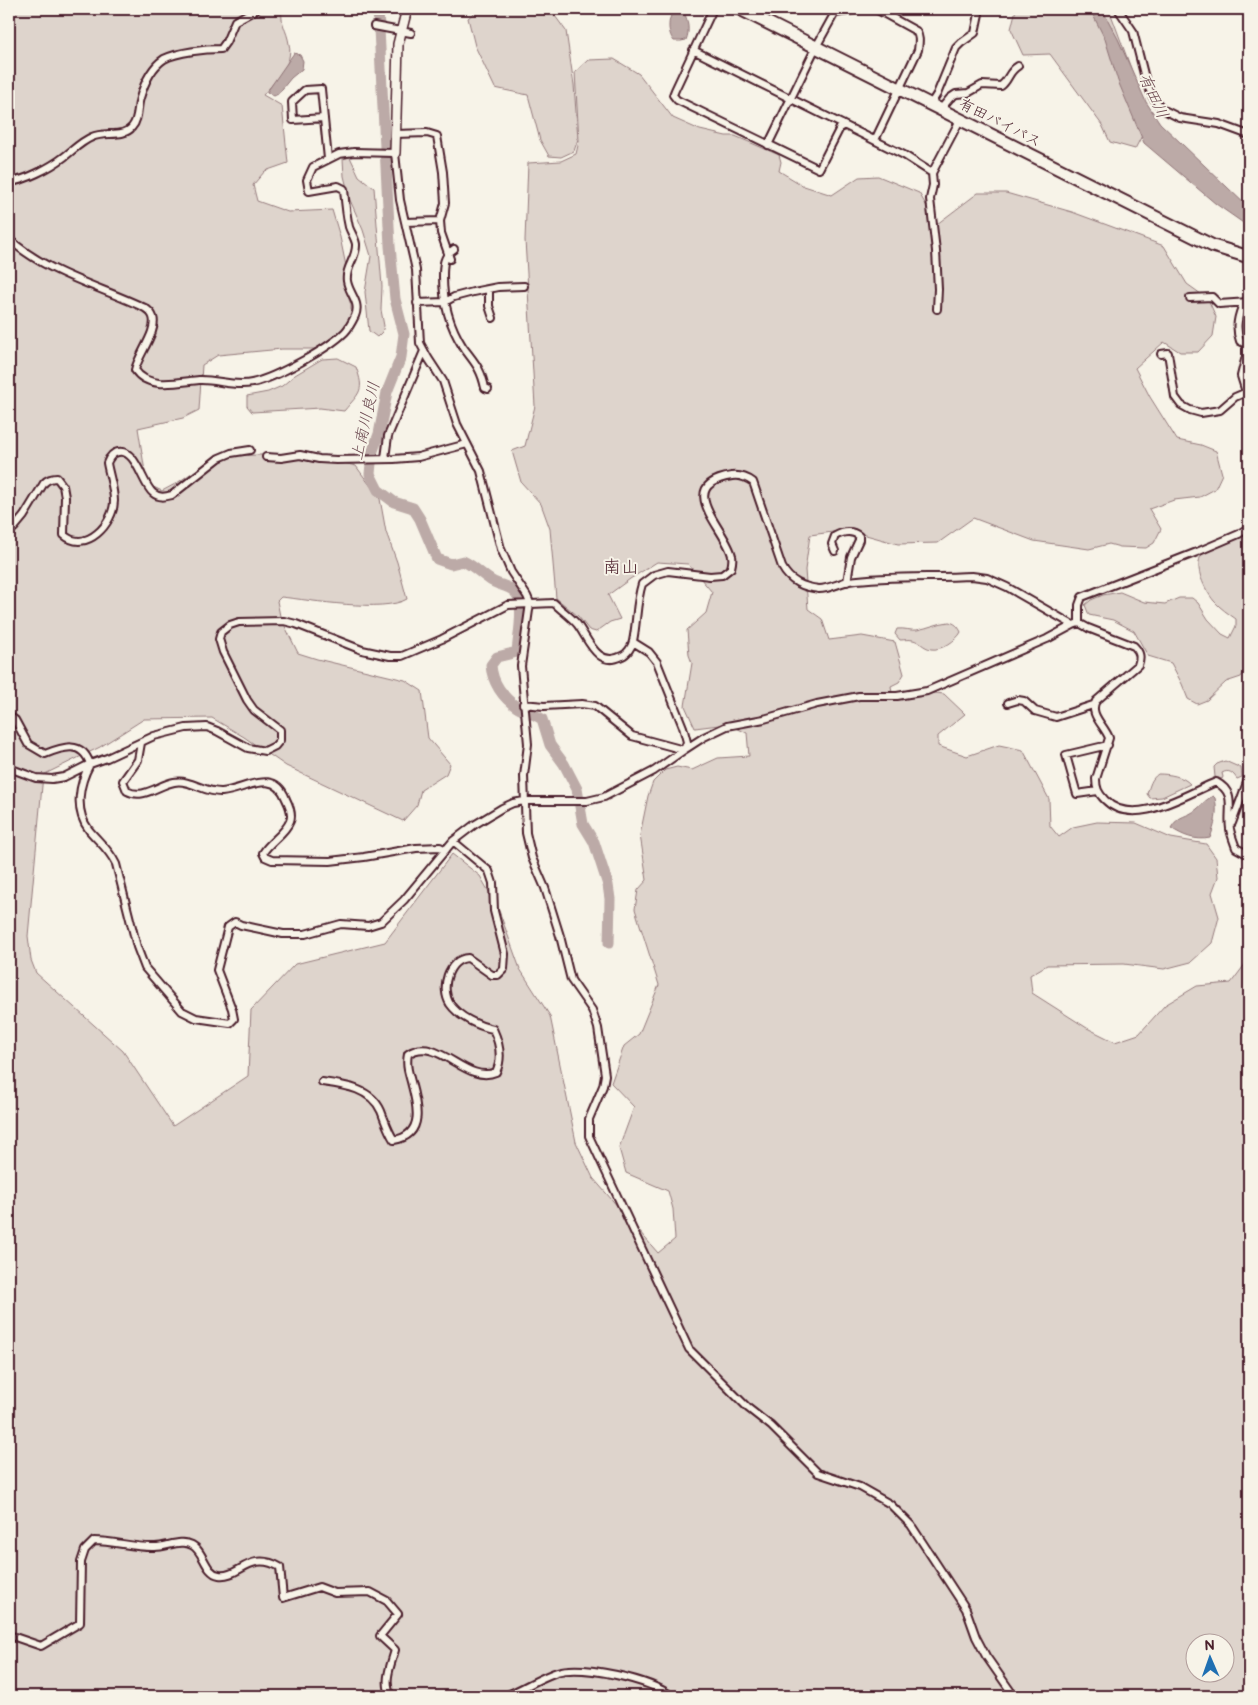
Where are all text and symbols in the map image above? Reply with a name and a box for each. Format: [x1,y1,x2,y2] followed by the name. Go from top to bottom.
[1134,70,1172,122] water label: 有田川
[956,94,1044,152] street label: 有田バイパス
[348,380,384,462] water label: 上南川良川
[603,557,639,578] district label: 南山
[1186,1632,1236,1682] north arrow
[1204,1637,1215,1654] text: N

